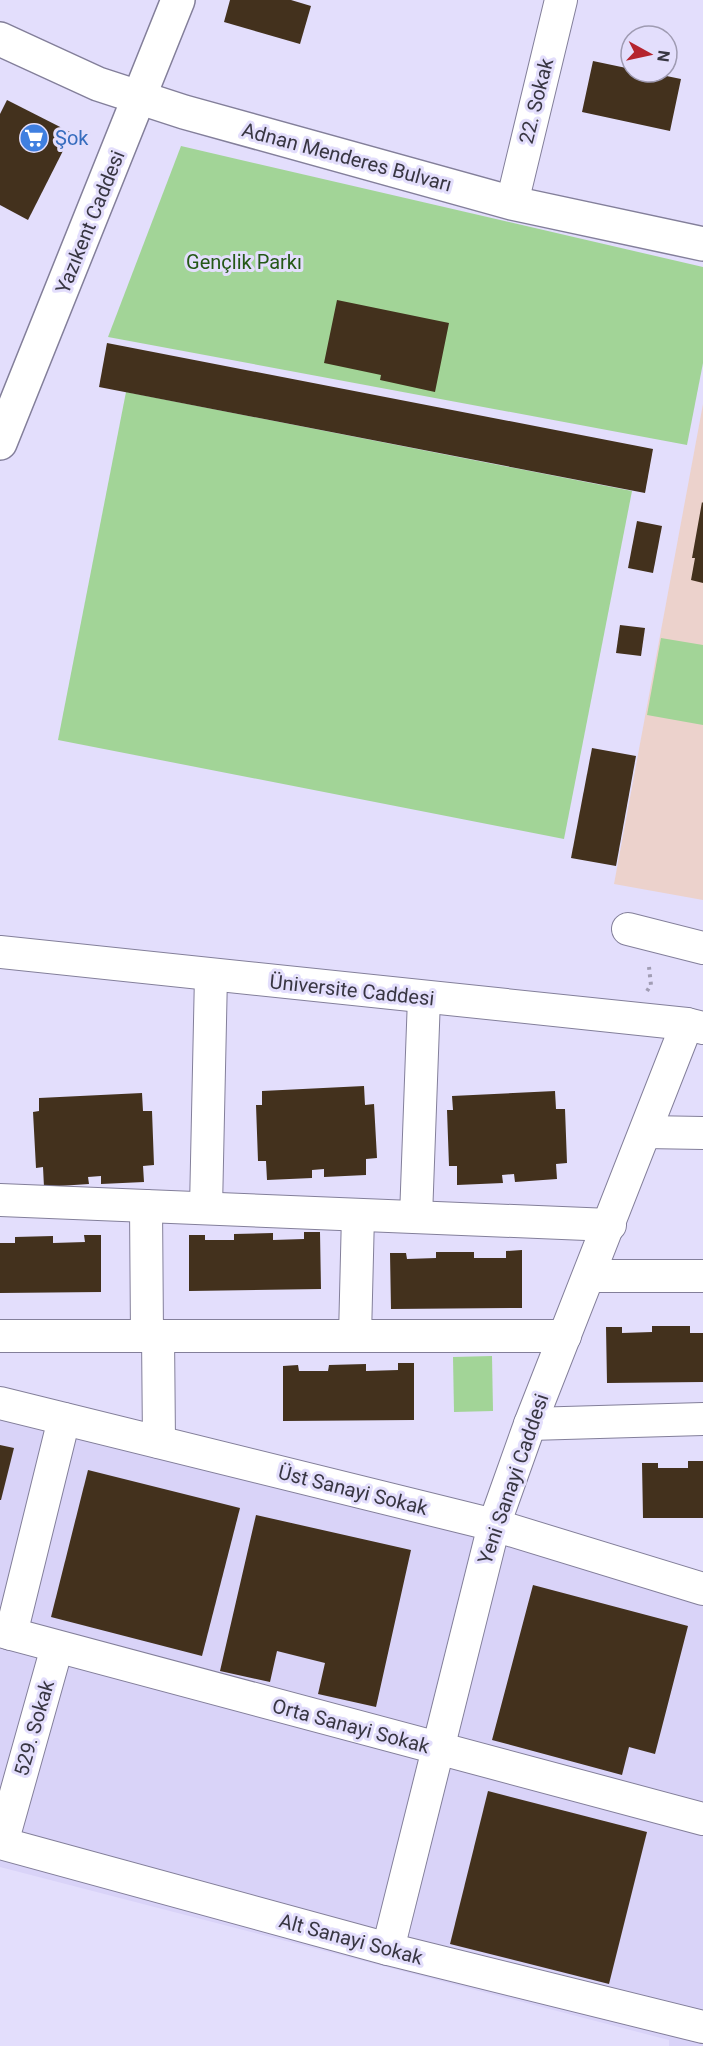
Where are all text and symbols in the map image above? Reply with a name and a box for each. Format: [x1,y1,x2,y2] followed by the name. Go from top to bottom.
[619,24,679,84] north arrow
[653,49,674,63] text: N
[514,55,558,146] street label: 22. Sokak
[239,117,455,197] street label: Adnan Menderes Bulvarı
[18,122,50,154] supermarket icon: Şok
[55,126,89,150] place label: Şok
[50,147,130,297] street label: Yazıkent Caddesi
[186,250,302,274] park label: Gençlik Parkı
[269,969,435,1011] street label: Üniversite Caddesi
[473,1391,553,1567] street label: Yeni Sanayi Caddesi
[276,1460,431,1520] street label: Üst Sanayi Sokak
[9,1677,59,1779] street label: 529. Sokak
[270,1693,433,1759] street label: Orta Sanayi Sokak
[277,1908,426,1970] street label: Alt Sanayi Sokak

